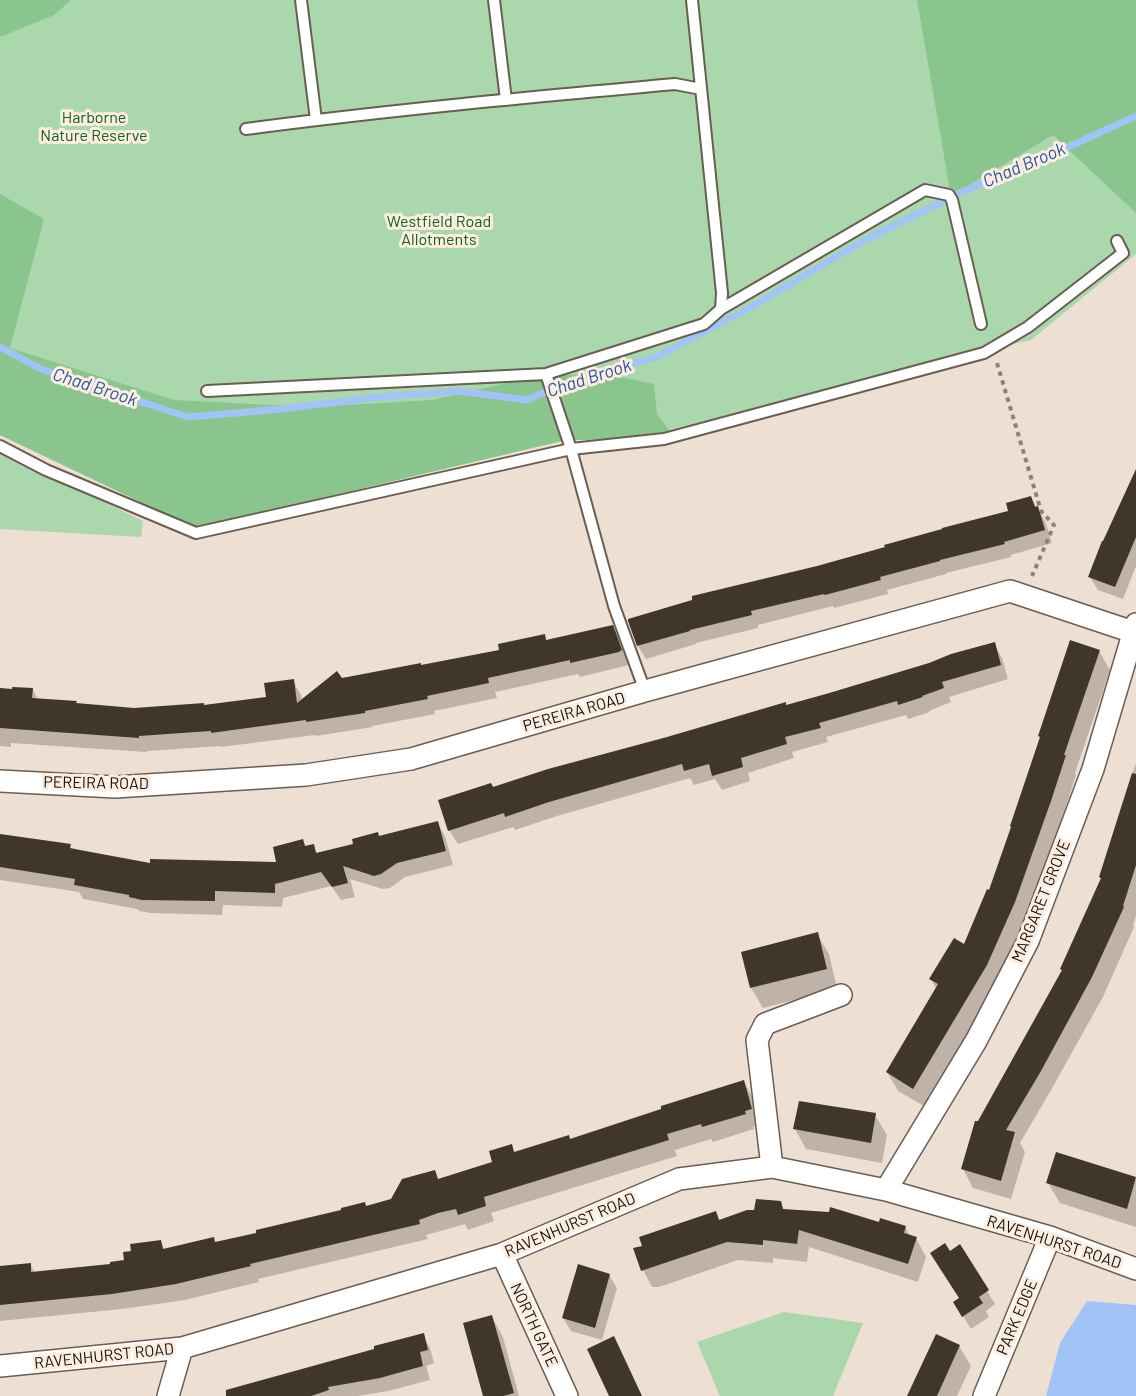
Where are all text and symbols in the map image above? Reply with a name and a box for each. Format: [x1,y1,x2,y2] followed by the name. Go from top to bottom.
[40,108,148,146] park label: Harborne Nature Reserve
[979,138,1069,192] water label: Chad Brook
[387,212,491,250] park label: Westfield Road Allotments
[544,354,634,402] water label: Chad Brook
[50,363,140,411] water label: Chad Brook
[521,688,627,736] street label: PEREIRA ROAD
[43,772,149,794] street label: PEREIRA ROAD
[1008,837,1074,965] street label: MARGARET GROVE
[502,1189,638,1261] street label: RAVENHURST ROAD
[984,1211,1124,1273] street label: RAVENHURST ROAD
[992,1276,1042,1358] street label: PARK EDGE
[506,1280,562,1370] street label: NORTH GATE
[33,1339,175,1373] street label: RAVENHURST ROAD

